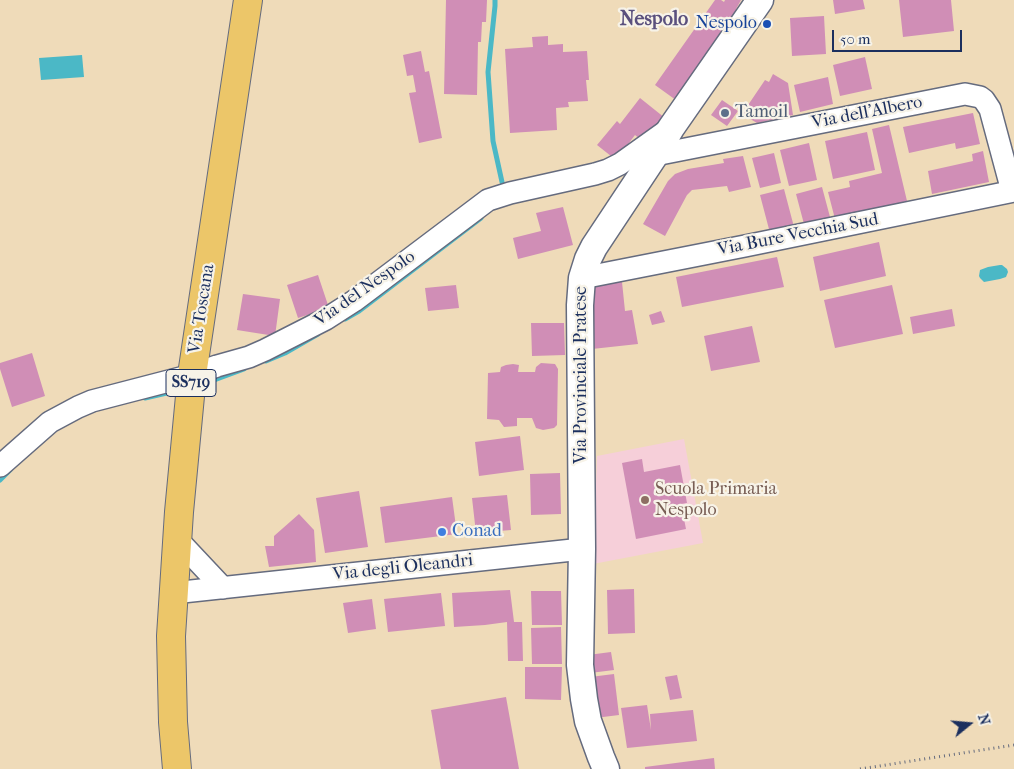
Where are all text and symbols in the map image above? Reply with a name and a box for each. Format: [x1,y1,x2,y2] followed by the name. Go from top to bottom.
[620,8,688,32] district label: Nespolo
[695,13,757,35] place label: Nespolo
[761,18,773,30] marker: Nespolo
[834,20,964,52] scale bar
[840,30,870,48] text: 50 m
[810,92,924,134] street label: Via dell'Albero
[735,102,788,124] place label: Tamoil
[719,107,731,119] marker: Tamoil
[716,209,880,261] street label: Via Bure Vecchia Sud
[310,246,420,332] street label: Via del Nespolo
[184,263,220,355] street label: Via Toscana
[571,286,593,464] street label: Via Provinciale Pratese
[166,369,216,396] road number: SS719
[655,479,777,522] place label: Scuola Primaria Nespolo
[639,494,651,506] marker: Scuola Primaria Nespolo
[452,521,502,543] place label: Conad
[436,526,448,538] marker: Conad
[332,550,474,586] street label: Via degli Oleandri
[944,699,994,749] north arrow
[974,712,994,727] text: N

